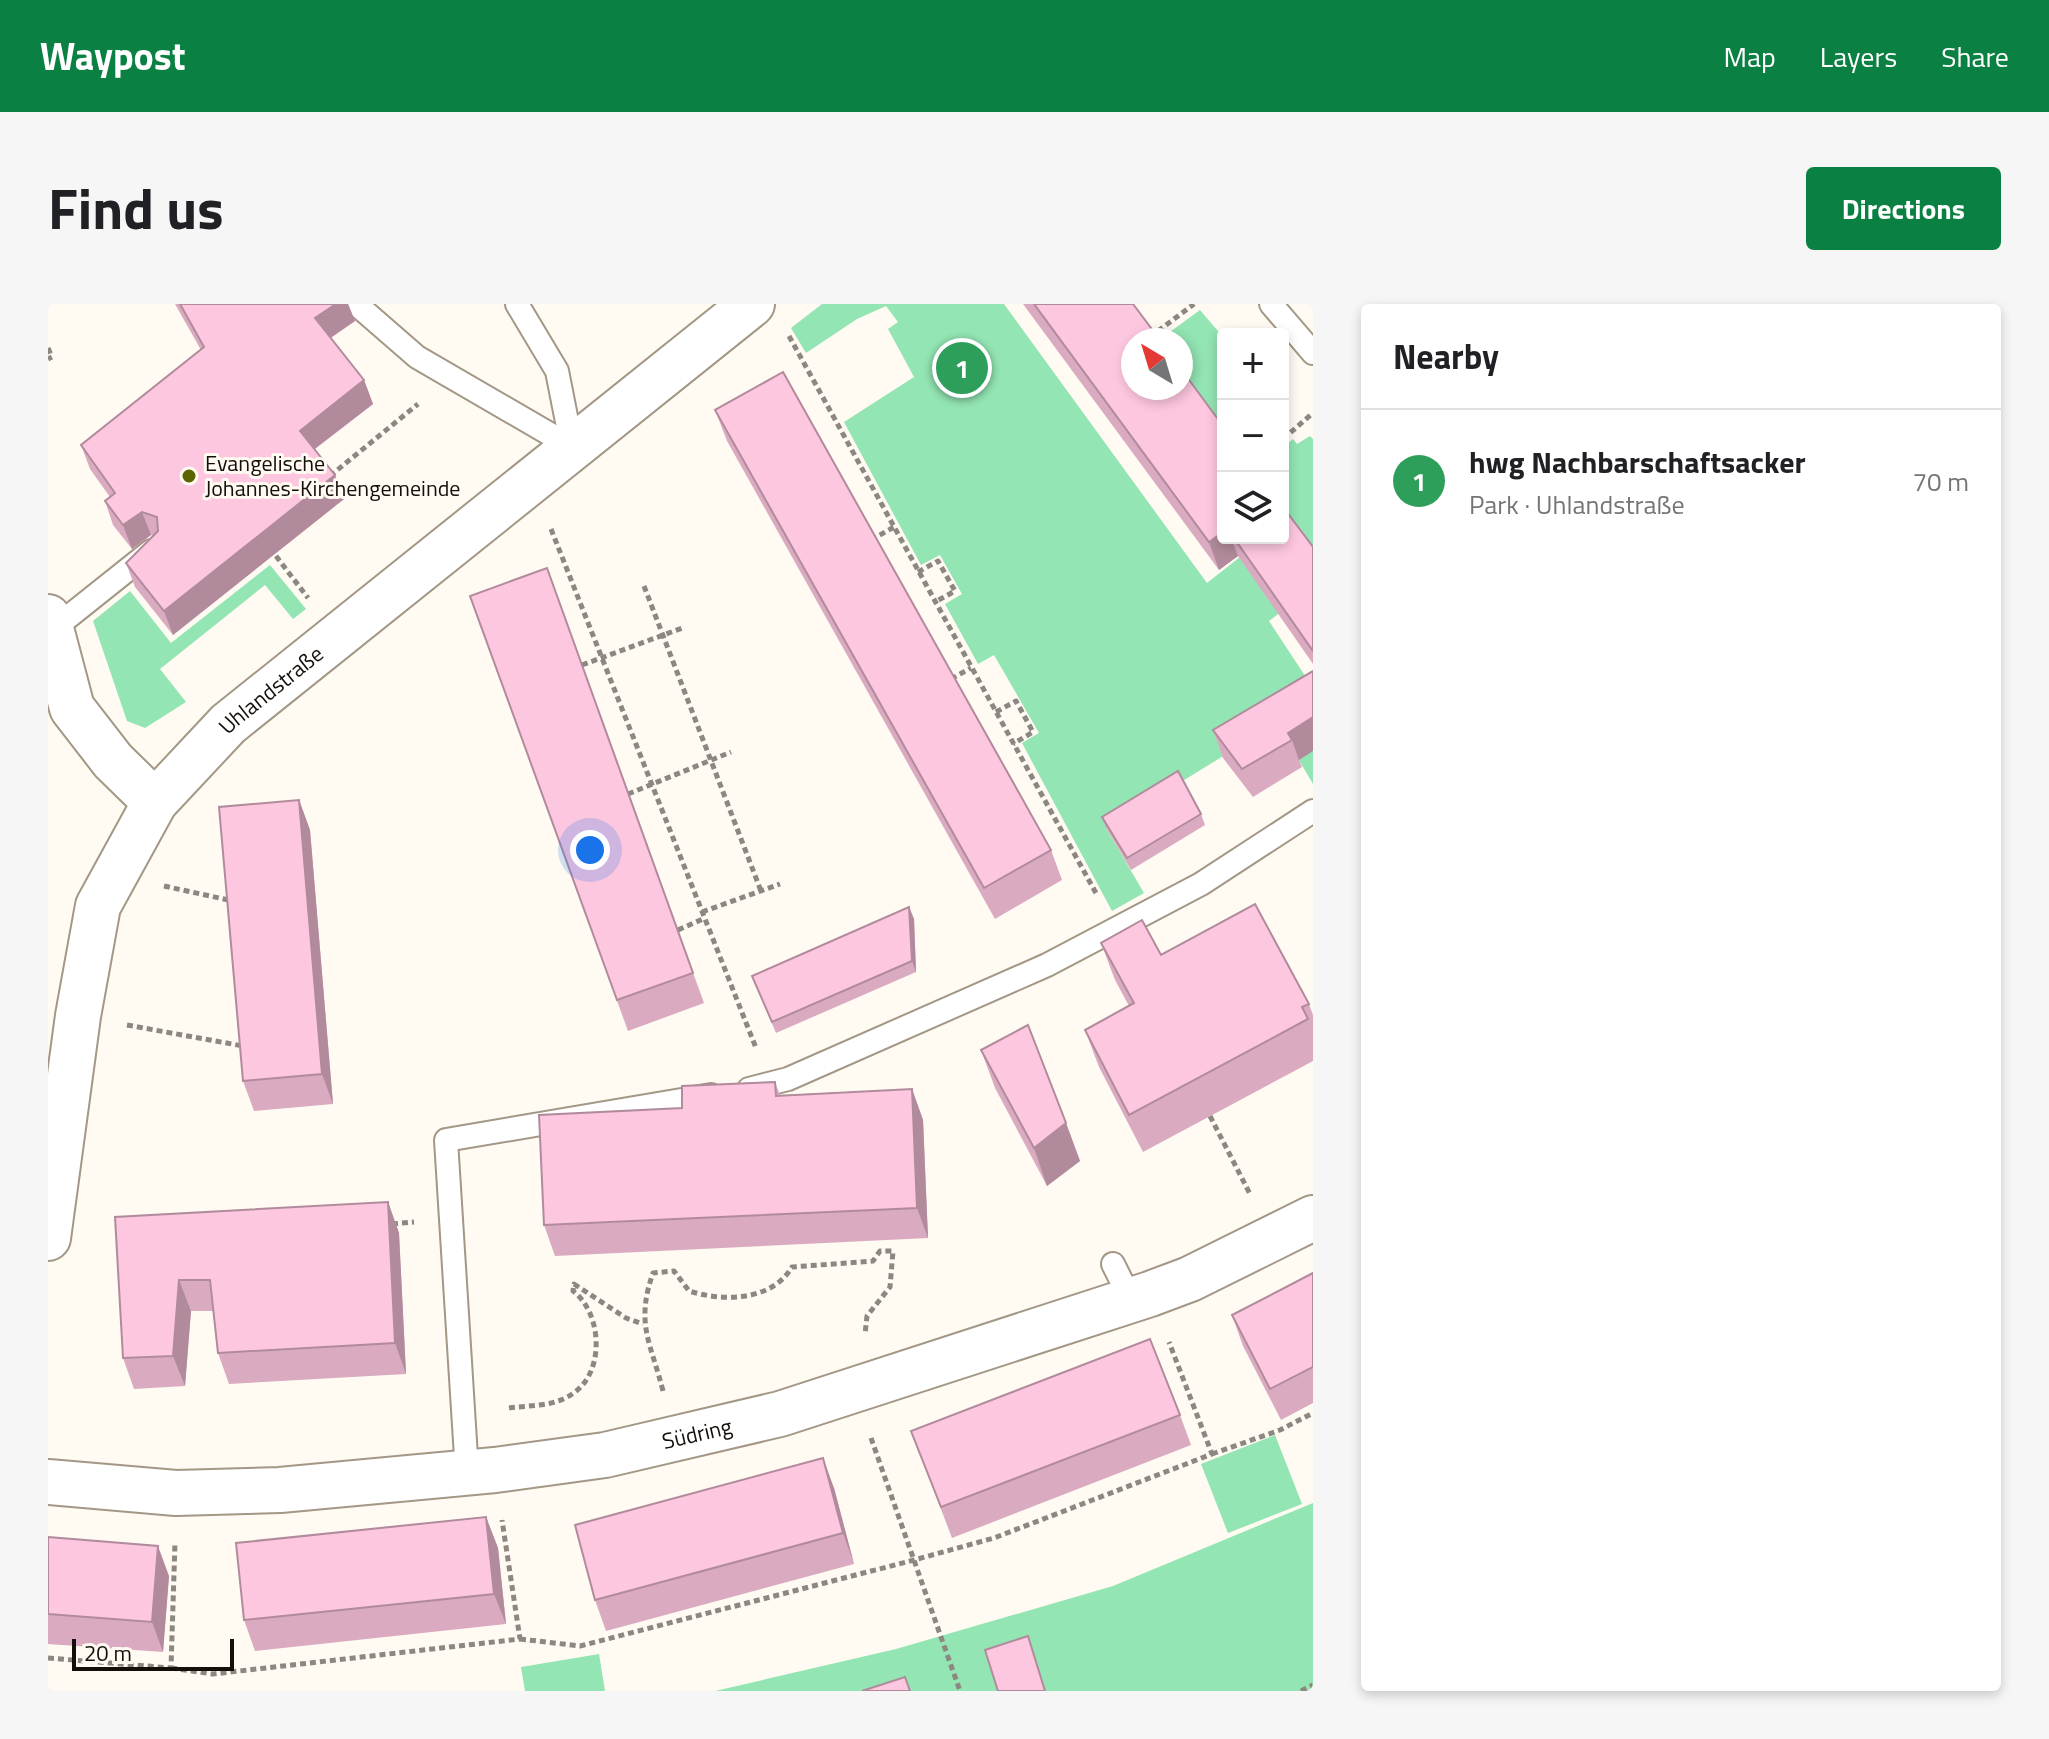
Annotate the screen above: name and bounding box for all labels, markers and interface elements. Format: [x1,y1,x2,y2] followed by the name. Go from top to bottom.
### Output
[40,27,186,85] text: Waypost
[1723,35,1776,78] text: Map
[1820,35,1897,78] text: Layers
[1941,35,2009,78] text: Share
[48,166,224,251] text: Find us
[1806,167,2001,250] button: Directions
[1121,328,1193,400] north arrow
[1217,328,1289,544] map controls
[1217,328,1289,400] button: +
[1393,330,1499,382] text: Nearby
[936,338,988,398] pin: 1
[1217,400,1289,472] button: −
[1469,439,1806,485] text: hwg Nachbarschaftsacker
[205,446,460,505] place label: Evangelische Johannes-Kirchengemeinde
[1412,462,1426,501] text: 1
[1912,462,1969,501] text: 70 m
[180,467,198,485] marker: Evangelische Johannes-Kirchengemeinde
[1217,472,1289,544] button: layers
[1469,485,1685,524] text: Park · Uhlandstraße
[210,637,331,742] street label: Uhlandstraße
[570,830,610,870] your location
[659,1409,735,1458] street label: Südring
[72,1635,234,1671] scale bar
[84,1636,132,1670] text: 20 m

